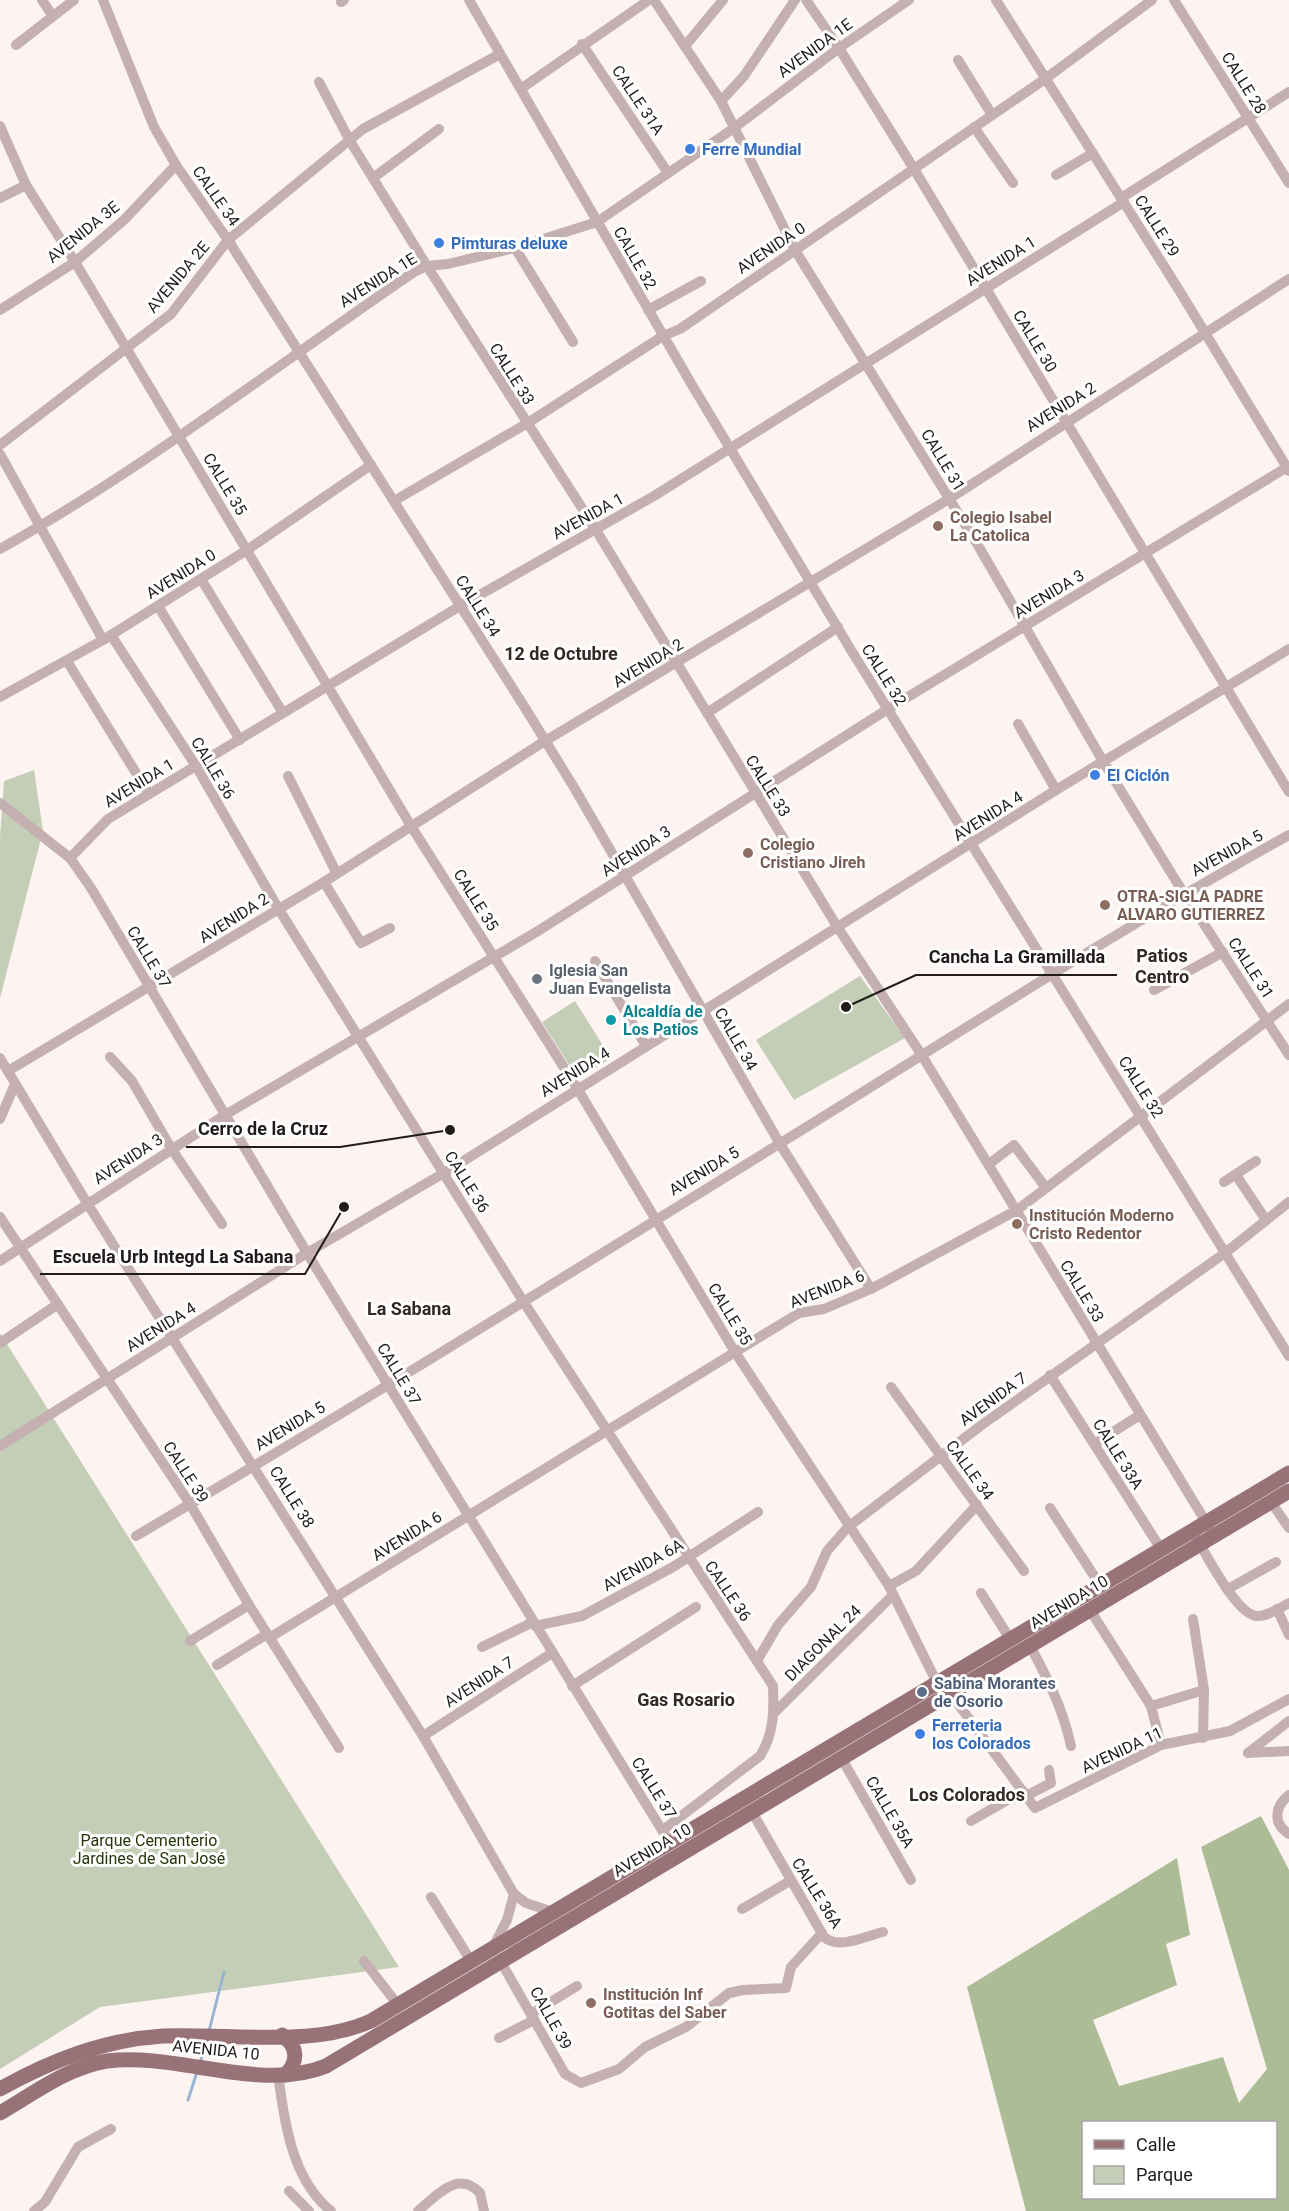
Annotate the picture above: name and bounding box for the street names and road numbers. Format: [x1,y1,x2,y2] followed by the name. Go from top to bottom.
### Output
[774,15,856,81] street label: AVENIDA 1E
[1218,49,1270,117] street label: CALLE 28
[608,62,668,139] street label: CALLE 31A
[188,162,244,230] street label: CALLE 34
[1131,192,1183,260] street label: CALLE 29
[43,197,123,267] street label: AVENIDA 3E
[733,218,809,278] street label: AVENIDA 0
[609,223,661,293] street label: CALLE 32
[963,232,1039,290] street label: AVENIDA 1
[143,237,213,317] street label: AVENIDA 2E
[336,249,420,311] street label: AVENIDA 1E
[1009,306,1061,376] street label: CALLE 30
[486,340,538,408] street label: CALLE 33
[1023,378,1099,436] street label: AVENIDA 2
[917,425,969,495] street label: CALLE 31
[199,449,251,519] street label: CALLE 35
[549,489,627,543] street label: AVENIDA 1
[143,545,219,603] street label: AVENIDA 0
[1010,566,1088,622] street label: AVENIDA 3
[452,572,504,640] street label: CALLE 34
[609,635,687,691] street label: AVENIDA 2
[858,641,910,709] street label: CALLE 32
[187,733,239,803] street label: CALLE 36
[742,752,794,820] street label: CALLE 33
[100,755,178,811] street label: AVENIDA 1
[950,787,1026,845] street label: AVENIDA 4
[598,822,674,880] street label: AVENIDA 3
[1188,826,1266,880] street label: AVENIDA 5
[450,866,502,934] street label: CALLE 35
[196,889,272,947] street label: AVENIDA 2
[123,922,175,992] street label: CALLE 37
[1224,934,1278,1002] street label: CALLE 31
[710,1004,762,1074] street label: CALLE 34
[537,1043,613,1101] street label: AVENIDA 4
[1115,1053,1167,1121] street label: CALLE 32
[90,1130,166,1188] street label: AVENIDA 3
[665,1143,743,1199] street label: AVENIDA 5
[441,1148,493,1216] street label: CALLE 36
[1056,1256,1108,1326] street label: CALLE 33
[787,1266,867,1312] street label: AVENIDA 6
[704,1279,756,1349] street label: CALLE 35
[123,1298,199,1356] street label: AVENIDA 4
[373,1339,425,1409] street label: CALLE 37
[956,1368,1030,1430] street label: AVENIDA 7
[251,1398,329,1454] street label: AVENIDA 5
[1089,1415,1147,1493] street label: CALLE 33A
[942,1436,998,1504] street label: CALLE 34
[159,1438,213,1506] street label: CALLE 39
[266,1463,318,1531] street label: CALLE 38
[369,1507,445,1565] street label: AVENIDA 6
[599,1535,687,1595] street label: AVENIDA 6A
[701,1557,755,1625] street label: CALLE 36
[1027,1571,1111,1633] street label: AVENIDA 10
[781,1601,865,1685] street label: DIAGONAL 24
[441,1653,517,1711] street label: AVENIDA 7
[1078,1723,1166,1777] street label: AVENIDA 11
[628,1754,680,1822] street label: CALLE 37
[862,1773,918,1852] street label: CALLE 35A
[610,1819,694,1881] street label: AVENIDA 10
[788,1854,846,1932] street label: CALLE 36A
[526,1983,576,2053] street label: CALLE 39
[171,2036,261,2064] street label: AVENIDA 10

